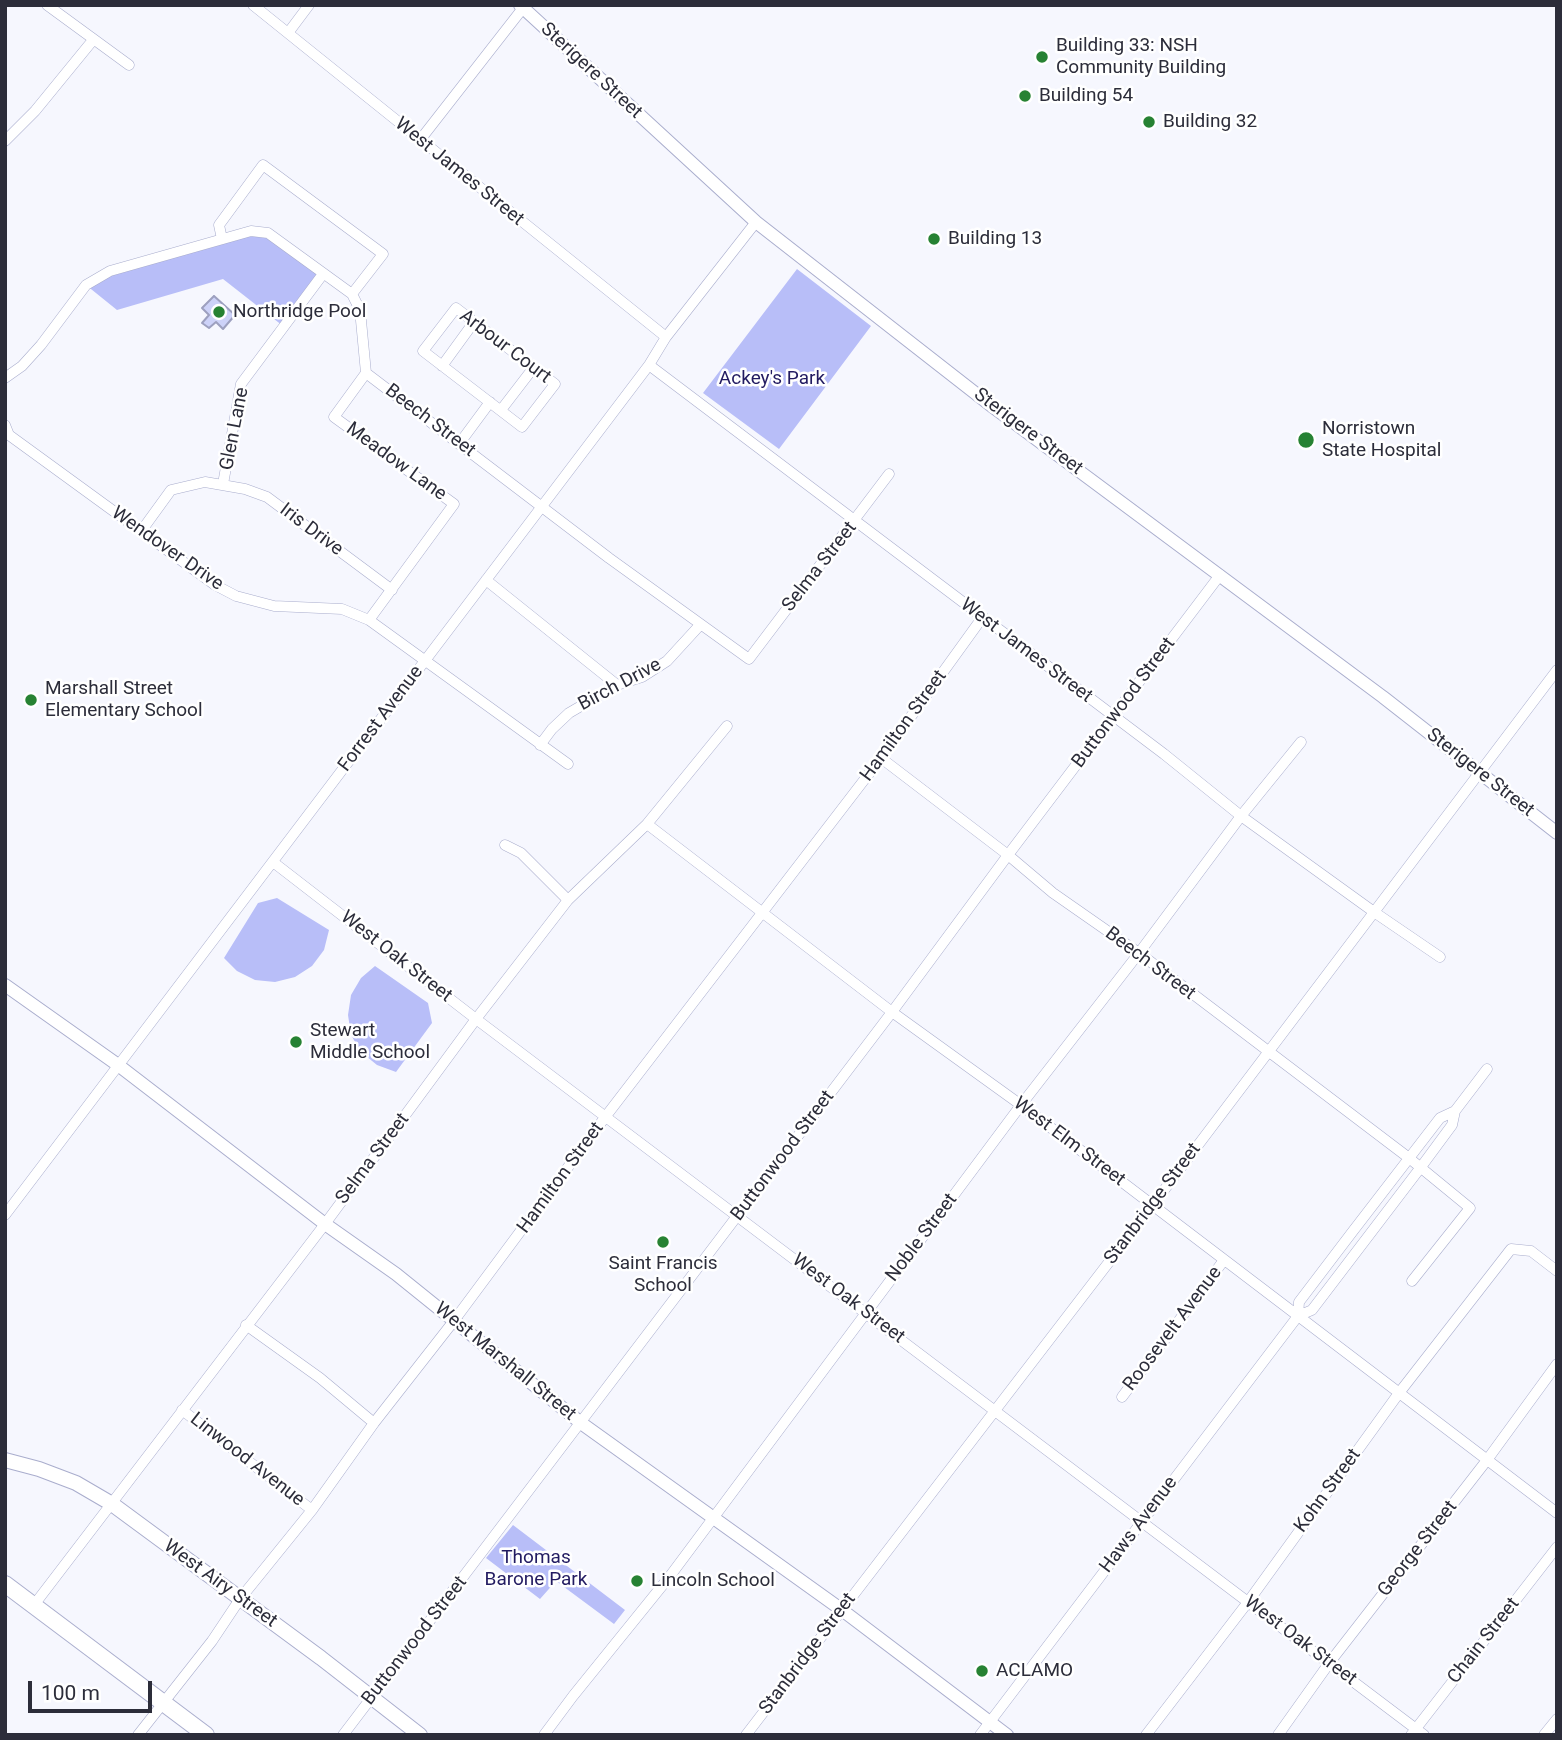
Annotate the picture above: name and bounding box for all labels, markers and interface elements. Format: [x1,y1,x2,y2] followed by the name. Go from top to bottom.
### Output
[535,18,647,124] street label: Sterigere Street
[1056,35,1226,79] place label: Building 33: NSH Community Building
[1034,49,1050,65] marker: Building 33: NSH Community Building
[1039,85,1133,107] place label: Building 54
[1017,88,1033,104] marker: Building 54
[1163,111,1257,133] place label: Building 32
[390,113,528,231] street label: West James Street
[1141,114,1157,130] marker: Building 32
[948,228,1042,250] place label: Building 13
[926,231,942,247] marker: Building 13
[233,301,366,323] place label: Northridge Pool
[211,304,227,320] marker: Northridge Pool
[455,305,555,389] street label: Arbour Court
[719,368,825,390] park label: Ackey's Park
[380,380,480,462] street label: Beech Street
[969,384,1087,480] street label: Sterigere Street
[216,386,254,472] street label: Glen Lane
[341,418,451,506] street label: Meadow Lane
[1322,418,1441,462] place label: Norristown State Hospital
[1296,430,1316,450] marker: Norristown State Hospital
[275,499,347,561] street label: Iris Drive
[107,502,227,596] street label: Wendover Drive
[778,518,862,616] street label: Selma Street
[955,594,1097,708] street label: West James Street
[1068,633,1180,773] street label: Buttonwood Street
[575,654,665,716] street label: Birch Drive
[334,662,428,776] street label: Forrest Avenue
[856,666,952,786] street label: Hamilton Street
[45,678,203,722] place label: Marshall Street Elementary School
[23,692,39,708] marker: Marshall Street Elementary School
[1422,724,1538,822] street label: Sterigere Street
[336,906,456,1008] street label: West Oak Street
[1100,923,1200,1005] street label: Beech Street
[310,1020,430,1064] place label: Stewart Middle School
[288,1034,304,1050] marker: Stewart Middle School
[727,1086,839,1226] street label: Buttonwood Street
[1009,1092,1129,1192] street label: West Elm Street
[331,1109,415,1209] street label: Selma Street
[513,1118,609,1238] street label: Hamilton Street
[1100,1139,1206,1269] street label: Stanbridge Street
[881,1189,963,1287] street label: Noble Street
[655,1234,671,1250] marker: Saint Francis School
[787,1249,909,1349] street label: West Oak Street
[608,1253,718,1297] place label: Saint Francis School
[1119,1262,1227,1396] street label: Roosevelt Avenue
[430,1298,580,1426] street label: West Marshall Street
[185,1408,309,1512] street label: Linwood Avenue
[1290,1445,1366,1537] street label: Kohn Street
[1095,1472,1183,1578] street label: Haws Avenue
[1373,1496,1463,1602] street label: George Street
[159,1535,281,1633] street label: West Airy Street
[485,1547,587,1591] park label: Thomas Barone Park
[651,1570,775,1592] place label: Lincoln School
[358,1572,472,1710] street label: Buttonwood Street
[629,1573,645,1589] marker: Lincoln School
[755,1589,861,1719] street label: Stanbridge Street
[1239,1591,1361,1691] street label: West Oak Street
[1443,1593,1525,1689] street label: Chain Street
[996,1660,1073,1682] place label: ACLAMO
[974,1663,990,1679] marker: ACLAMO
[32,1666,156,1710] scale bar
[41,1681,100,1705] text: 100 m

